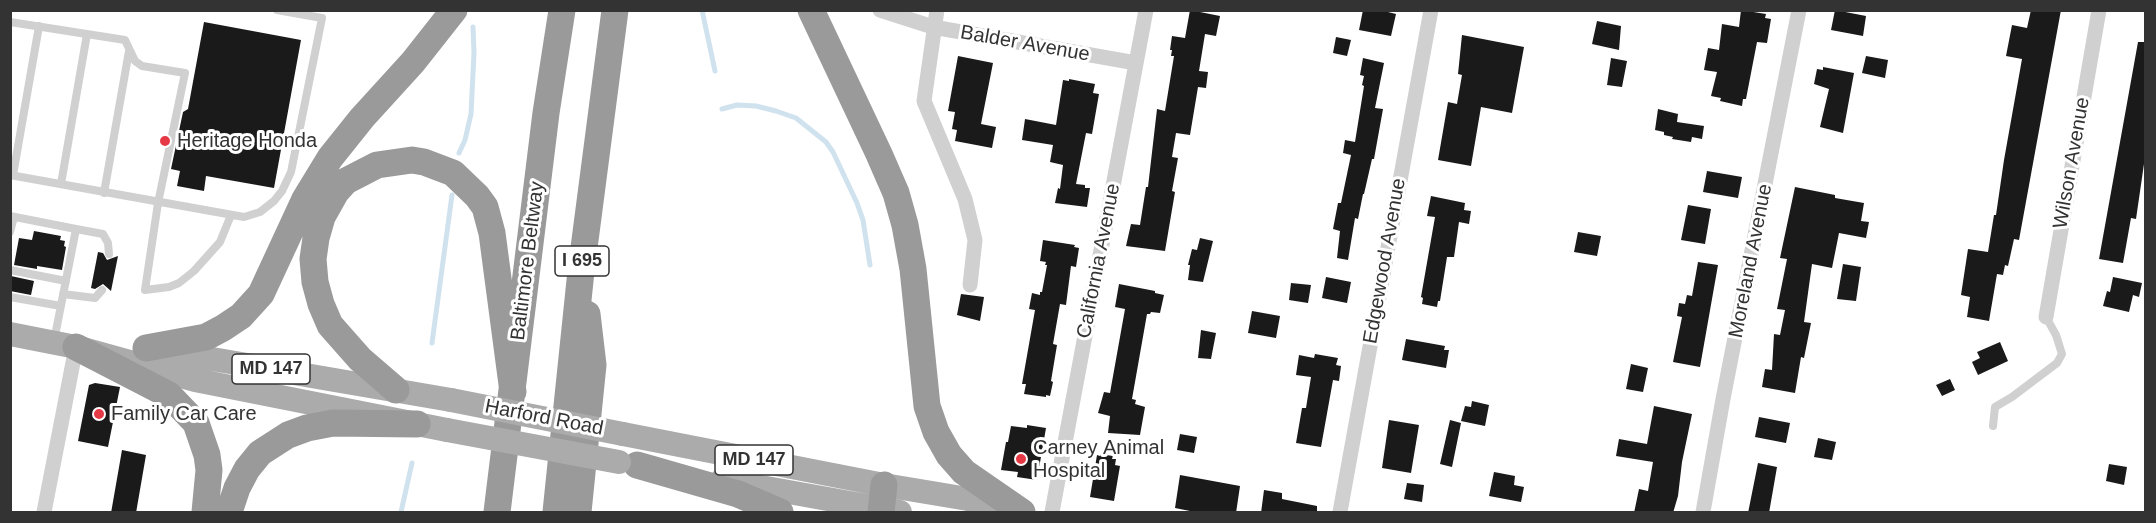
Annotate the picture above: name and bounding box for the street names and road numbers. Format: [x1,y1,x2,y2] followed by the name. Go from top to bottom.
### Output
[958,21,1092,67] street label: Balder Avenue
[2049,95,2095,231] street label: Wilson Avenue
[1359,176,1411,346] street label: Edgewood Avenue
[506,180,550,342] street label: Baltimore Beltway
[1072,181,1126,341] street label: California Avenue
[1724,182,1778,340] street label: Moreland Avenue
[555,246,609,276] road number: I 695
[232,354,310,384] road number: MD 147
[483,395,605,441] street label: Harford Road
[715,445,793,475] road number: MD 147

